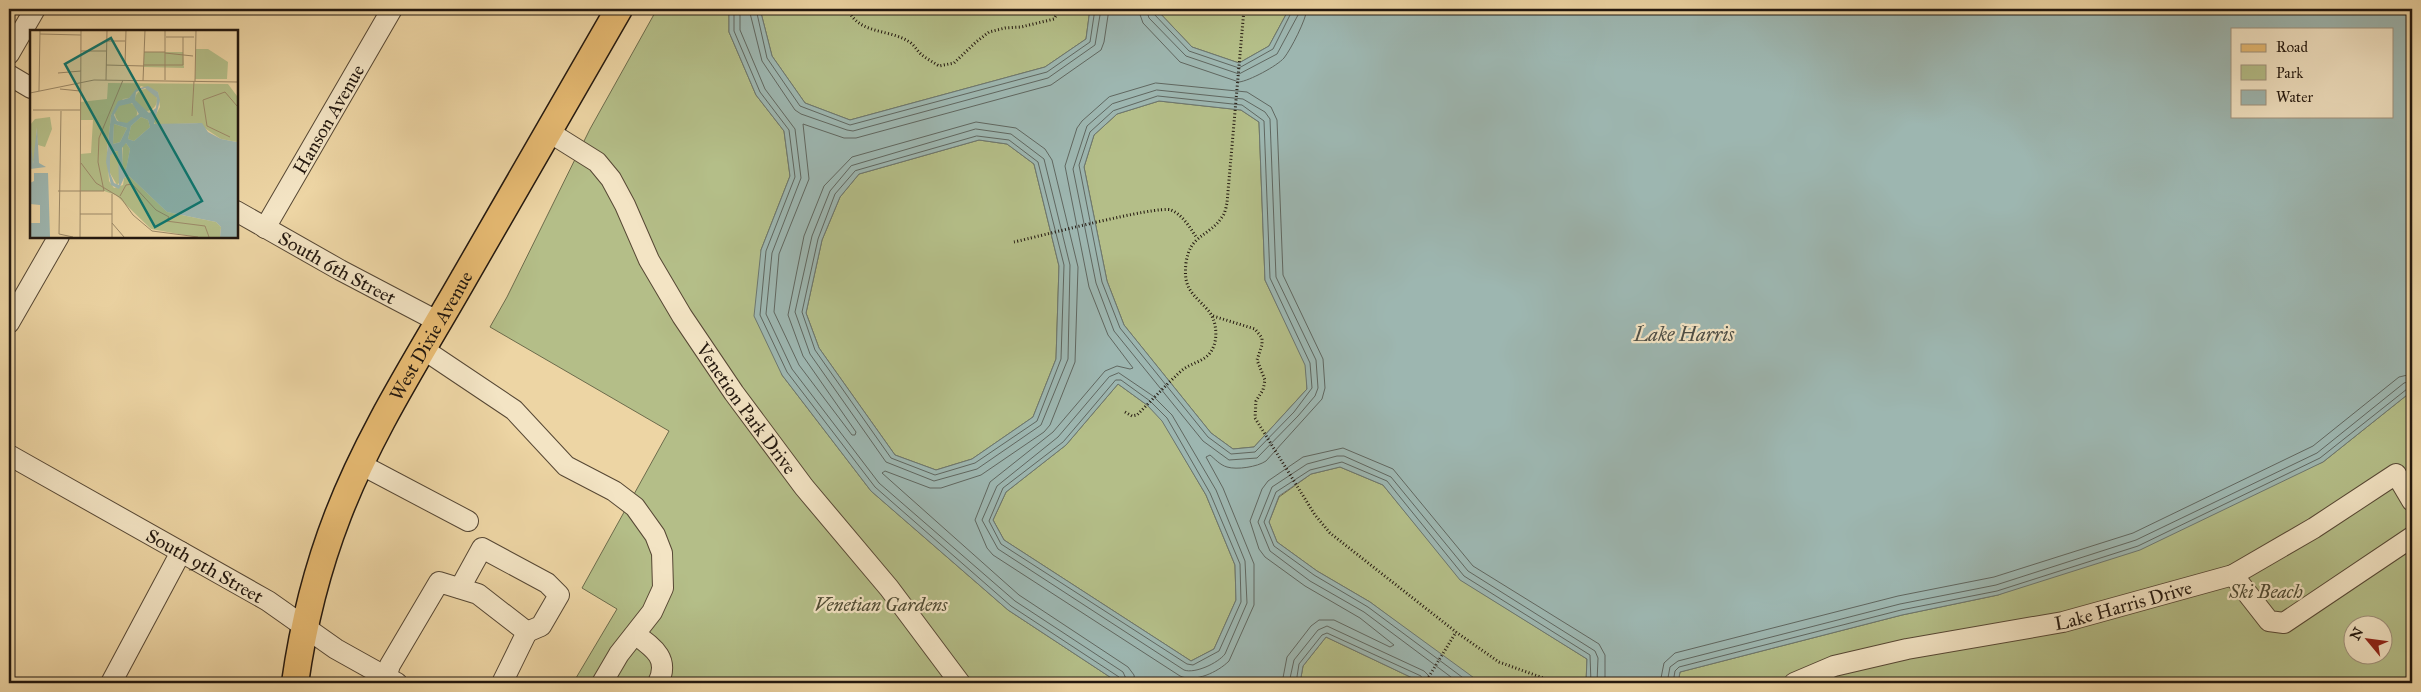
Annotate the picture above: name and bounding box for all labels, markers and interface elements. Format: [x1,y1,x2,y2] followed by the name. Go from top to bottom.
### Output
[2231,28,2394,118] legend
[30,30,238,238] inset map
[2276,38,2308,56] text: Road
[287,60,369,178] street label: Hanson Avenue
[2276,64,2303,82] text: Park
[2276,88,2313,106] text: Water
[274,226,400,309] street label: South 6th Street
[384,267,477,404] street label: West Dixie Avenue
[1633,322,1735,346] water label: Lake Harris
[691,337,802,479] street label: Venetion Park Drive
[142,523,268,608] street label: South 9th Street
[2053,575,2194,635] street label: Lake Harris Drive
[2228,580,2303,603] park label: Ski Beach
[815,593,948,616] park label: Venetian Gardens
[2344,614,2394,664] north arrow
[2347,625,2367,643] text: N

